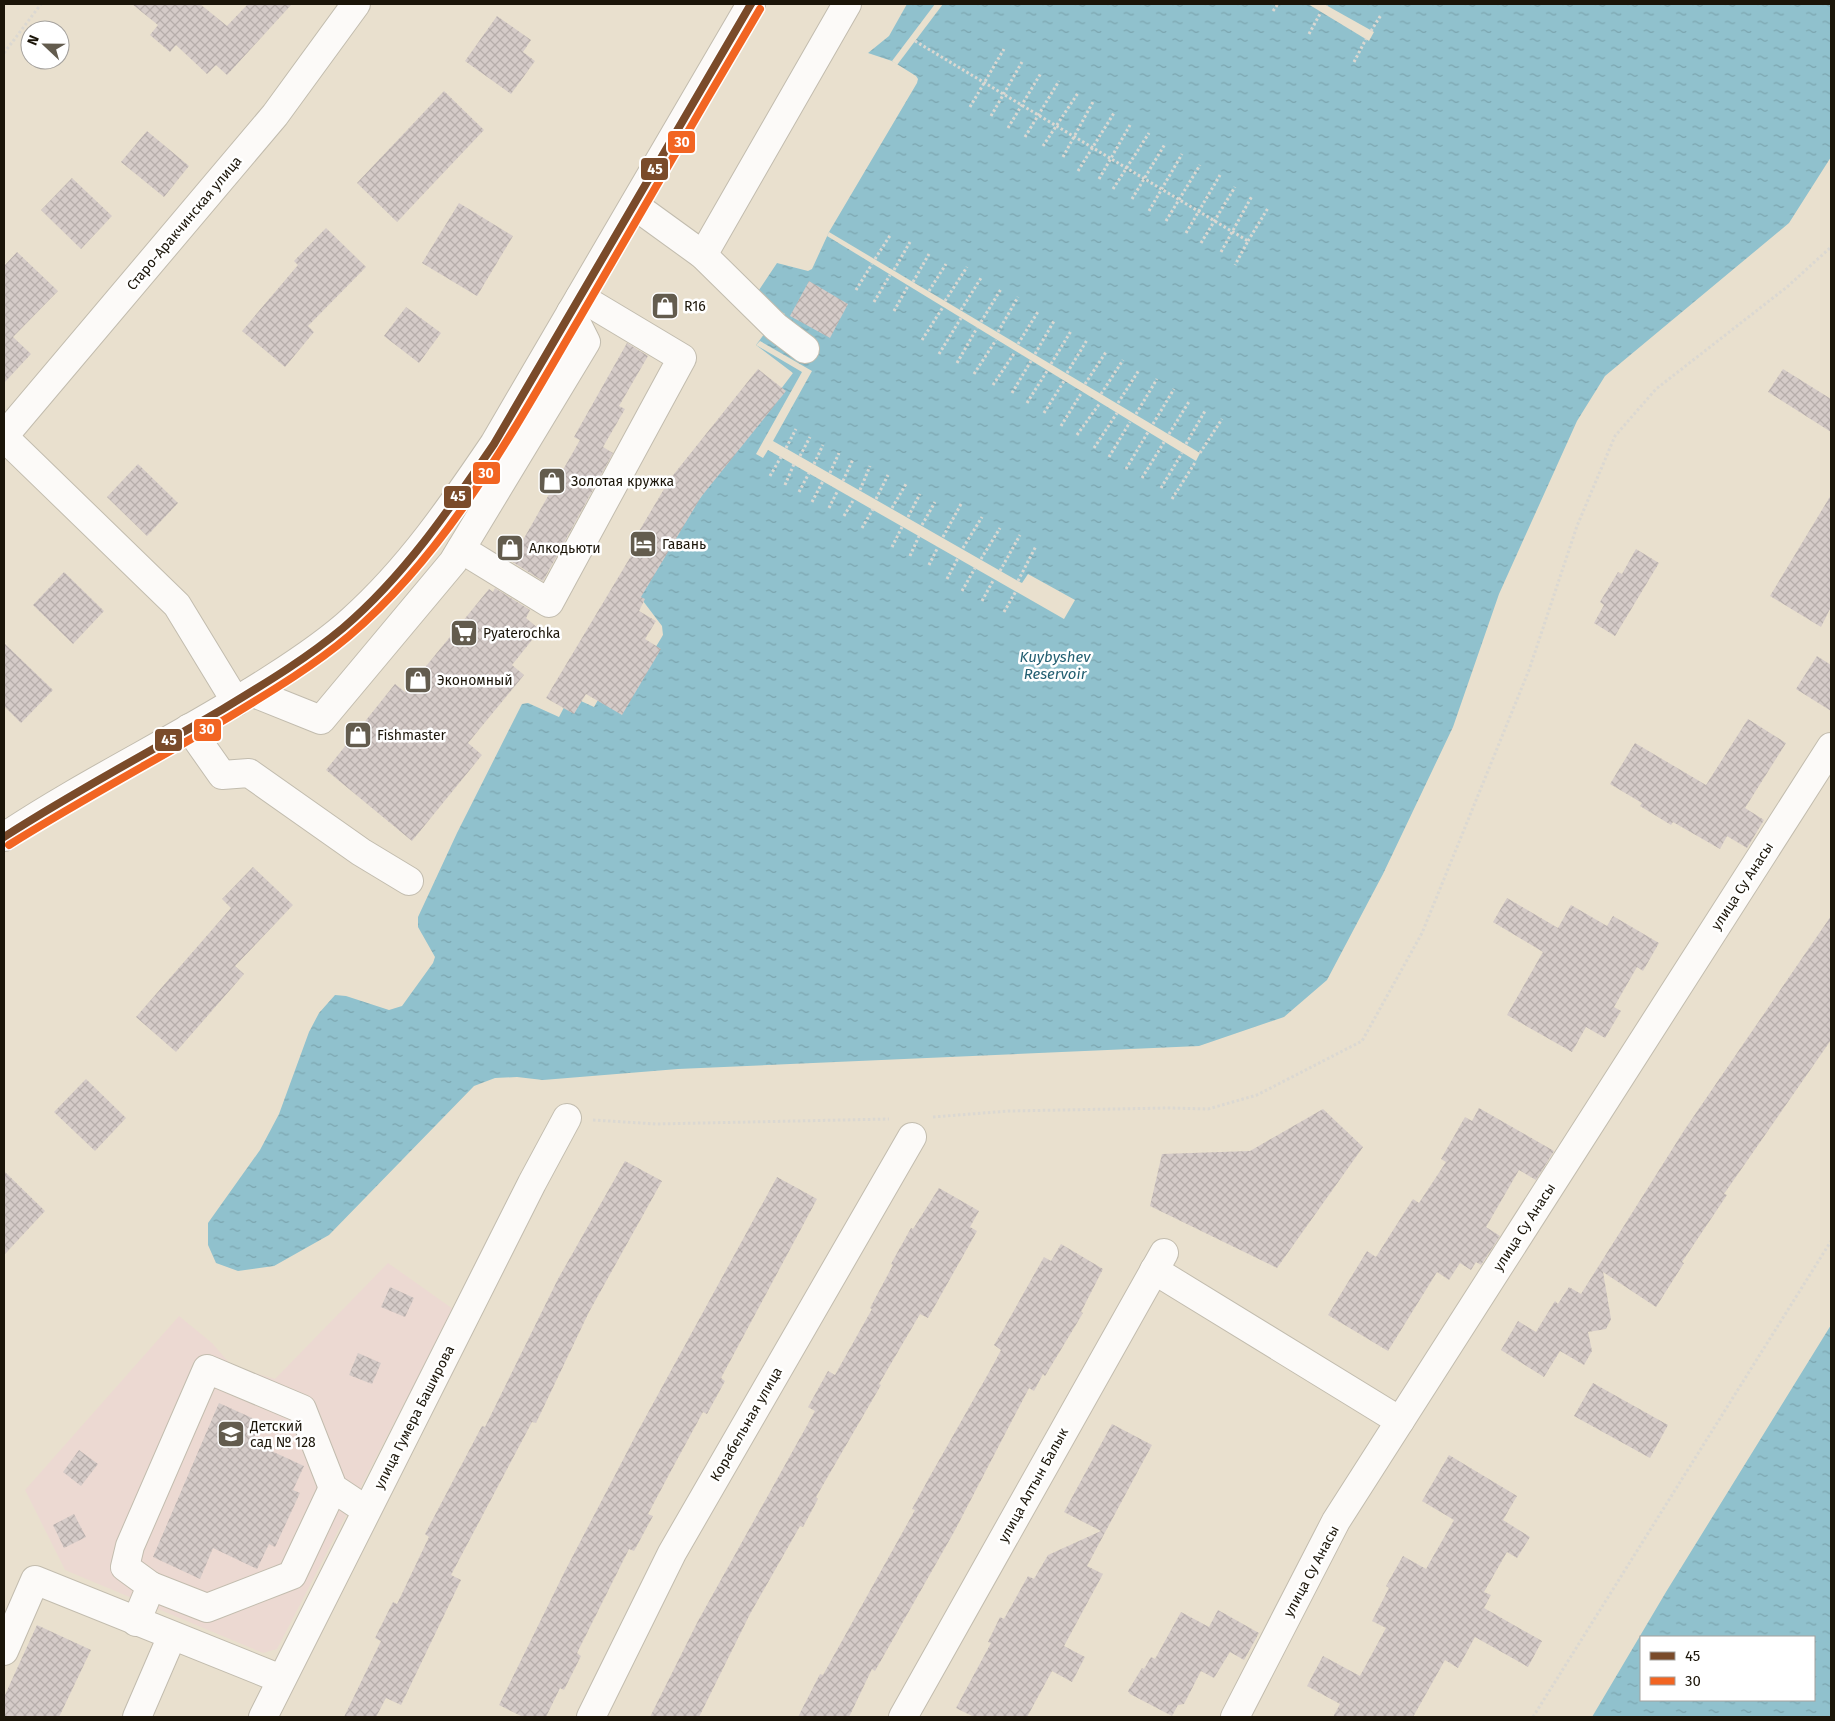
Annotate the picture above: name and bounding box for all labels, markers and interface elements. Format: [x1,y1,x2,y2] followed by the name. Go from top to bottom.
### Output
[20,20,70,70] north arrow
[24,33,43,48] text: N
[667,130,696,154] line badge: 30
[673,134,690,151] text: 30
[123,153,245,294] street label: Старо-Аракчинская улица
[640,157,669,181] line badge: 45
[647,161,663,178] text: 45
[650,291,680,321] shop icon: R16
[684,298,706,315] place label: R16
[472,461,501,485] line badge: 30
[477,465,494,482] text: 30
[537,466,567,496] shop icon: Золотая кружка
[571,473,674,490] place label: Золотая кружка
[443,485,472,509] line badge: 45
[450,488,466,505] text: 45
[628,529,658,559] hotel icon: Гавань
[495,533,525,563] shop icon: Алкодьюти
[662,536,706,553] place label: Гавань
[529,540,601,557] place label: Алкодьюти
[449,618,479,648] supermarket icon: Pyaterochka
[483,625,560,642] place label: Pyaterochka
[1020,648,1091,683] water label: Kuybyshev Reservoir
[403,665,433,695] shop icon: Экономный
[437,672,513,689] place label: Экономный
[193,718,222,742] line badge: 30
[343,720,373,750] shop icon: Fishmaster
[198,721,215,738] text: 30
[377,727,447,744] place label: Fishmaster
[154,728,183,752] line badge: 45
[161,732,177,749] text: 45
[1708,839,1777,933] street label: улица Су Анасы
[1490,1180,1559,1274] street label: улица Су Анасы
[371,1342,458,1492] street label: улица Гумера Баширова
[707,1364,786,1484] street label: Корабельная улица
[249,1418,316,1451] place label: Детский сад № 128
[216,1419,246,1449] school or university icon: Детский сад № 128
[995,1424,1072,1546] street label: улица Алтын Балык
[1280,1522,1343,1620] street label: улица Су Анасы
[1640,1636,1815,1701] legend
[1685,1647,1700,1665] text: 45
[1685,1672,1701,1690] text: 30

